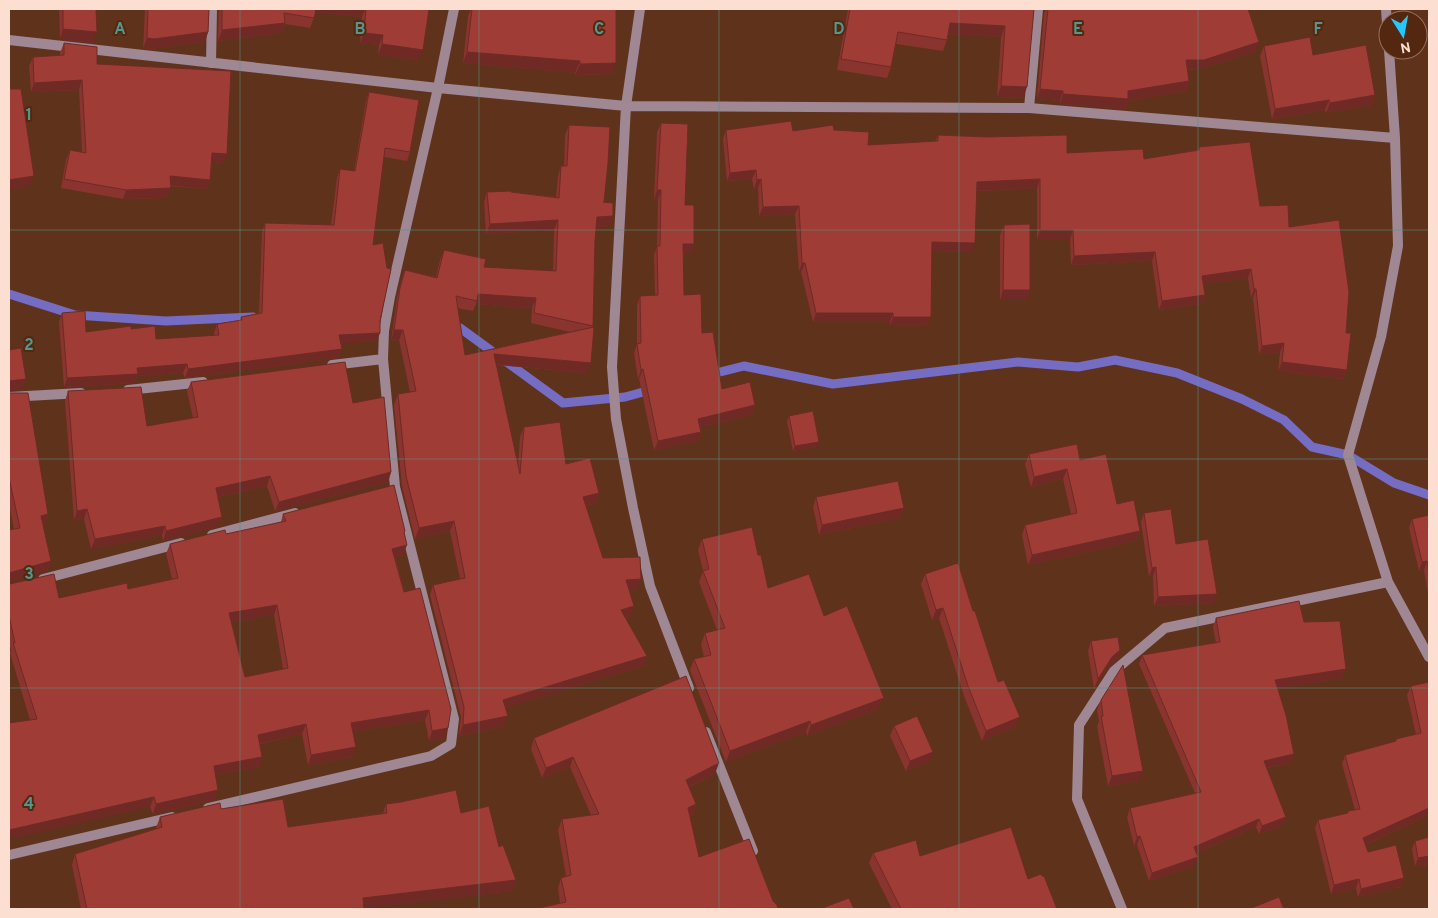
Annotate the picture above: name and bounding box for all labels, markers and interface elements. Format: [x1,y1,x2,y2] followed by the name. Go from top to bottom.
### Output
[1378,10,1428,60] north arrow
[114,20,126,40] text: A
[354,20,366,40] text: B
[594,20,604,40] text: C
[833,20,845,40] text: D
[1073,20,1083,40] text: E
[1313,20,1323,40] text: F
[1399,37,1412,56] text: N
[26,106,32,126] text: 1
[24,336,34,356] text: 2
[24,565,34,585] text: 3
[24,795,34,815] text: 4

